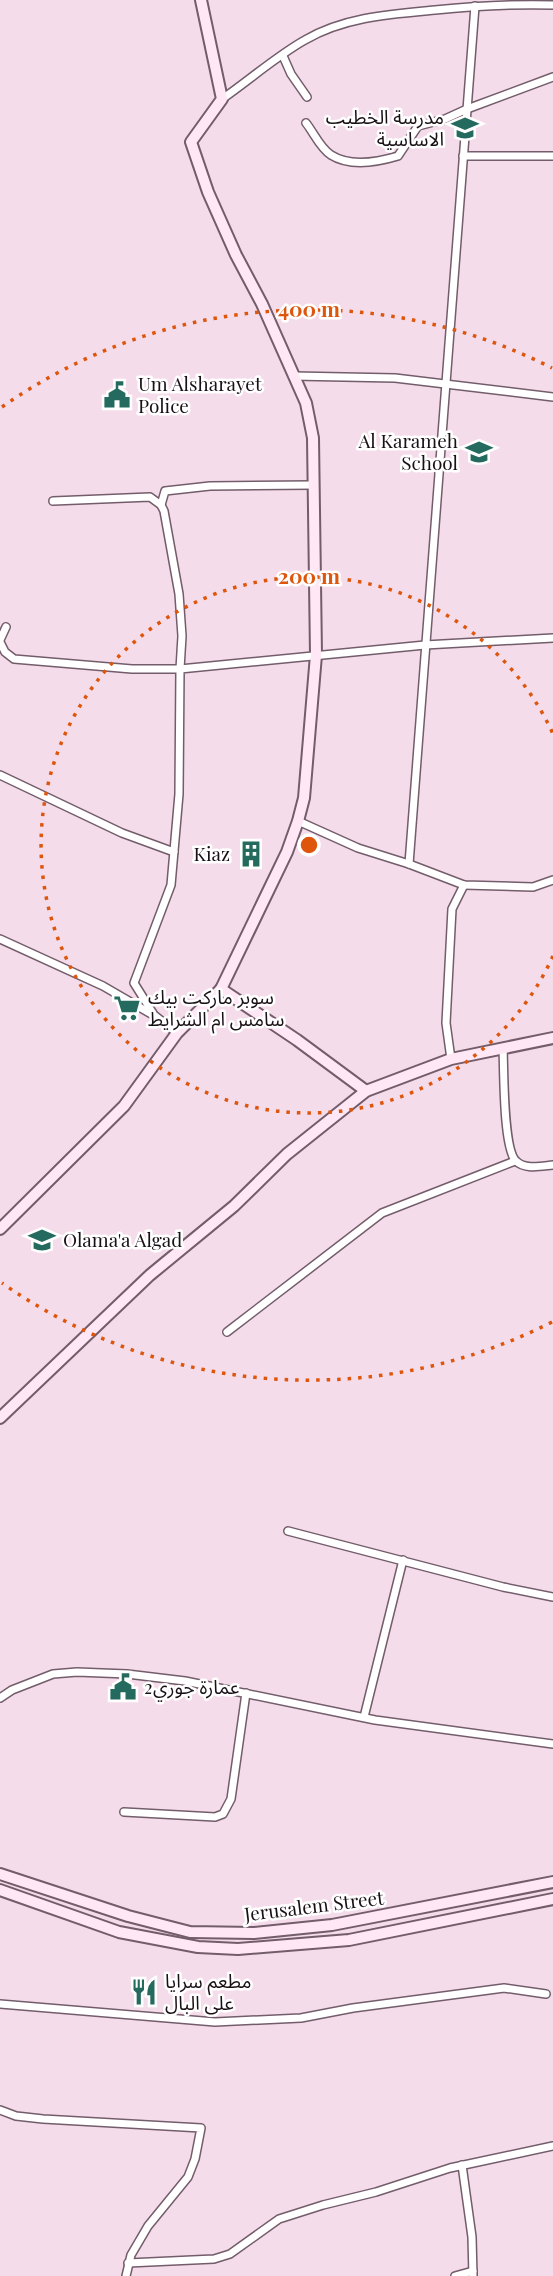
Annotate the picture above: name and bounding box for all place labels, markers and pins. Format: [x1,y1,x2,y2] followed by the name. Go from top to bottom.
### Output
[326,103,444,151] place label: مدرسة الخطيب الاساسية
[450,113,480,143] school or university icon: مدرسة الخطيب الاساسية
[138,370,262,418] place label: Um Alsharayet Police
[102,380,132,410] public building icon: Um Alsharayet Police
[357,427,459,475] place label: Al Karameh School
[464,437,494,467] school or university icon: Al Karameh School
[297,833,321,857] centre of rings
[236,839,266,869] building icon: Kiaz
[193,840,230,866] place label: Kiaz
[148,983,284,1034] place label: سوبر ماركت بيك سامس ام الشرايط
[112,993,142,1023] supermarket icon: سوبر ماركت بيك سامس ام الشرايط
[27,1225,57,1255] school or university icon: Olama'a Algad
[63,1226,182,1252] place label: Olama'a Algad
[108,1672,138,1702] public building icon: عمارة جوري2
[144,1673,239,1702] place label: عمارة جوري2
[165,1967,251,2015] place label: مطعم سرايا على البال
[129,1977,159,2007] restaurant icon: مطعم سرايا على البال

